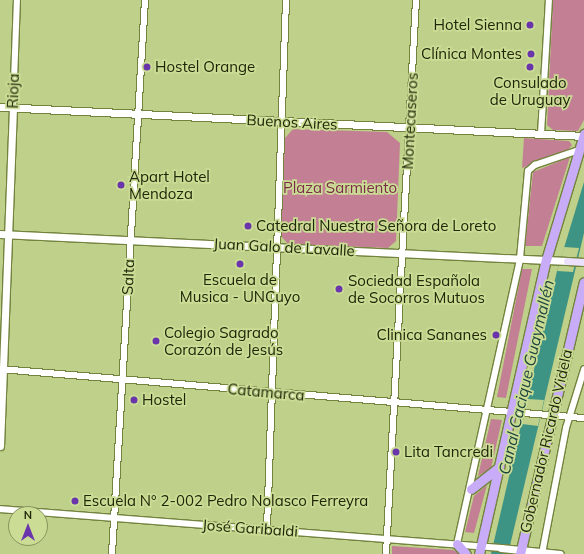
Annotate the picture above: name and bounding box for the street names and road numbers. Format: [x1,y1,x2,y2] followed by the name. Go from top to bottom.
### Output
[398,72,422,170] street label: Montecaseros
[3,73,23,109] street label: Rioja
[246,111,338,133] street label: Buenos Aires
[213,234,355,260] street label: Juan Galo de Lavalle
[118,258,138,296] street label: Salta
[516,348,576,534] street label: Gobernador Ricardo Videla
[227,380,305,404] street label: Catamarca
[201,516,299,540] street label: José Garibaldi

